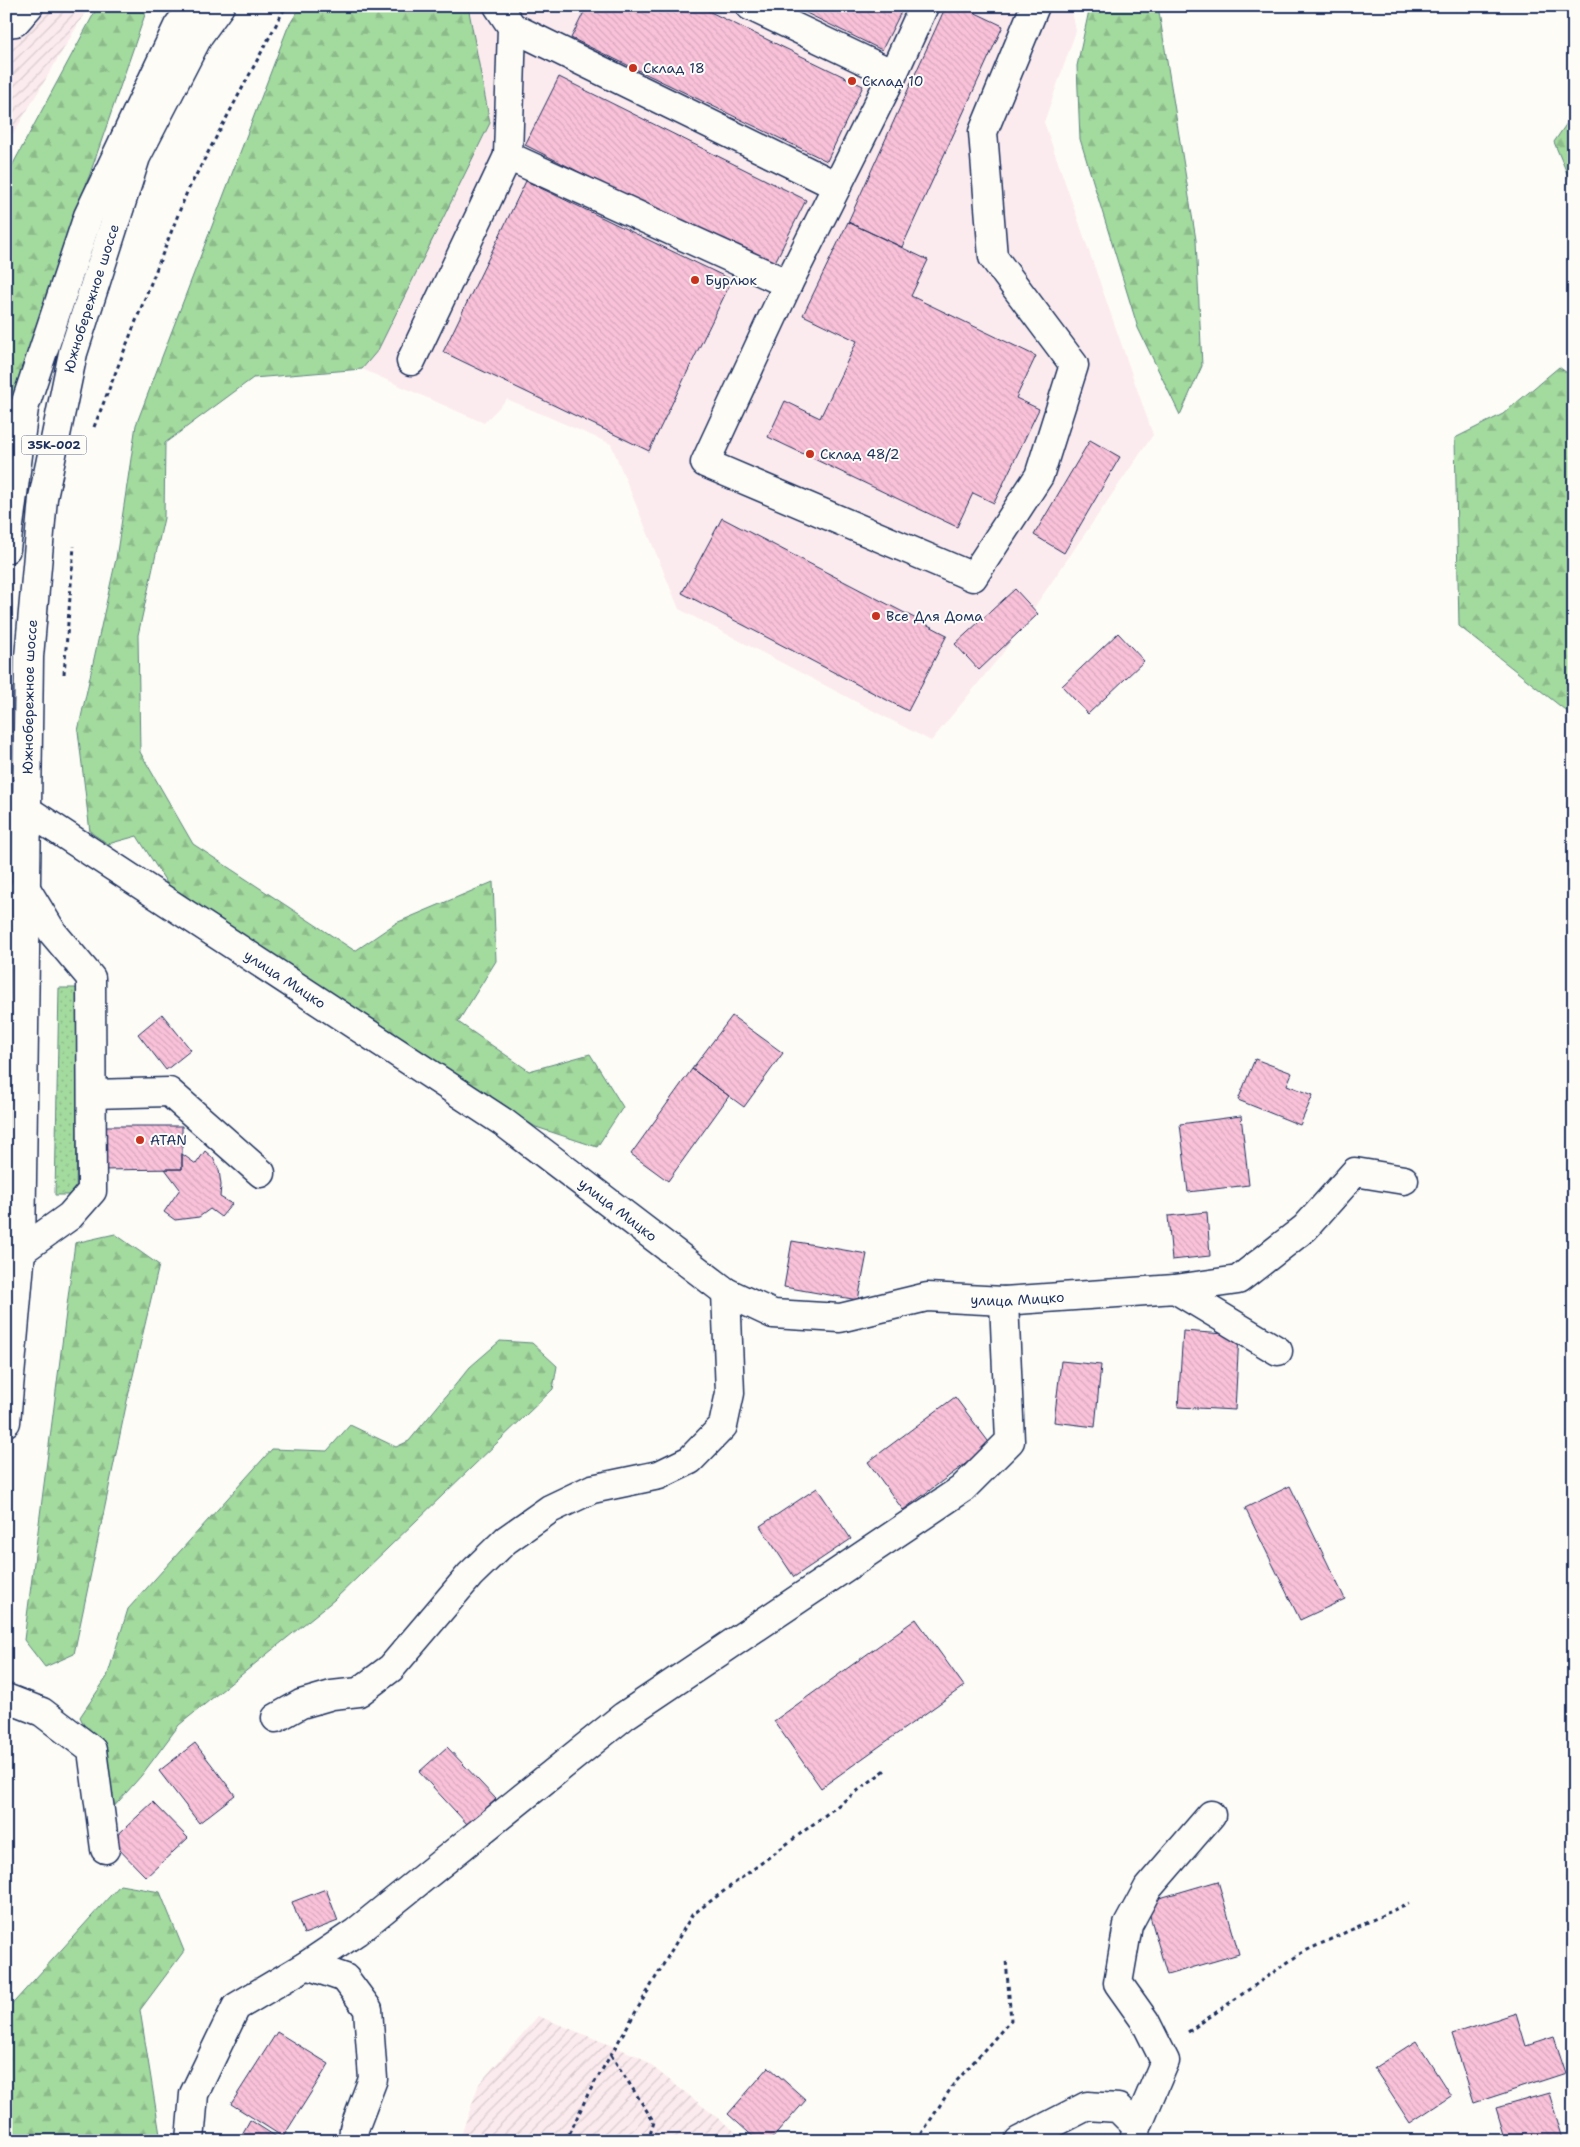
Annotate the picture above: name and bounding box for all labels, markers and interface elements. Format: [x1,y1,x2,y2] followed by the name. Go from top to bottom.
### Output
[643,59,705,77] place label: Склад 18
[627,62,639,74] marker: Склад 18
[862,72,924,90] place label: Склад 10
[846,75,858,87] marker: Склад 10
[60,222,123,374] street label: Южнобережное шоссе
[705,271,758,289] place label: Бурлюк
[689,274,701,286] marker: Бурлюк
[22,436,86,454] road number: 35К-002
[820,445,900,463] place label: Склад 48/2
[804,448,816,460] marker: Склад 48/2
[886,607,983,625] place label: Все Для Дома
[870,610,882,622] marker: Все Для Дома
[18,619,41,774] street label: Южнобережное шоссе
[241,946,329,1012] street label: улица Мицко
[150,1131,187,1149] place label: ATAN
[134,1134,146,1146] marker: ATAN
[575,1174,661,1245] street label: улица Мицко
[970,1288,1065,1310] street label: улица Мицко

